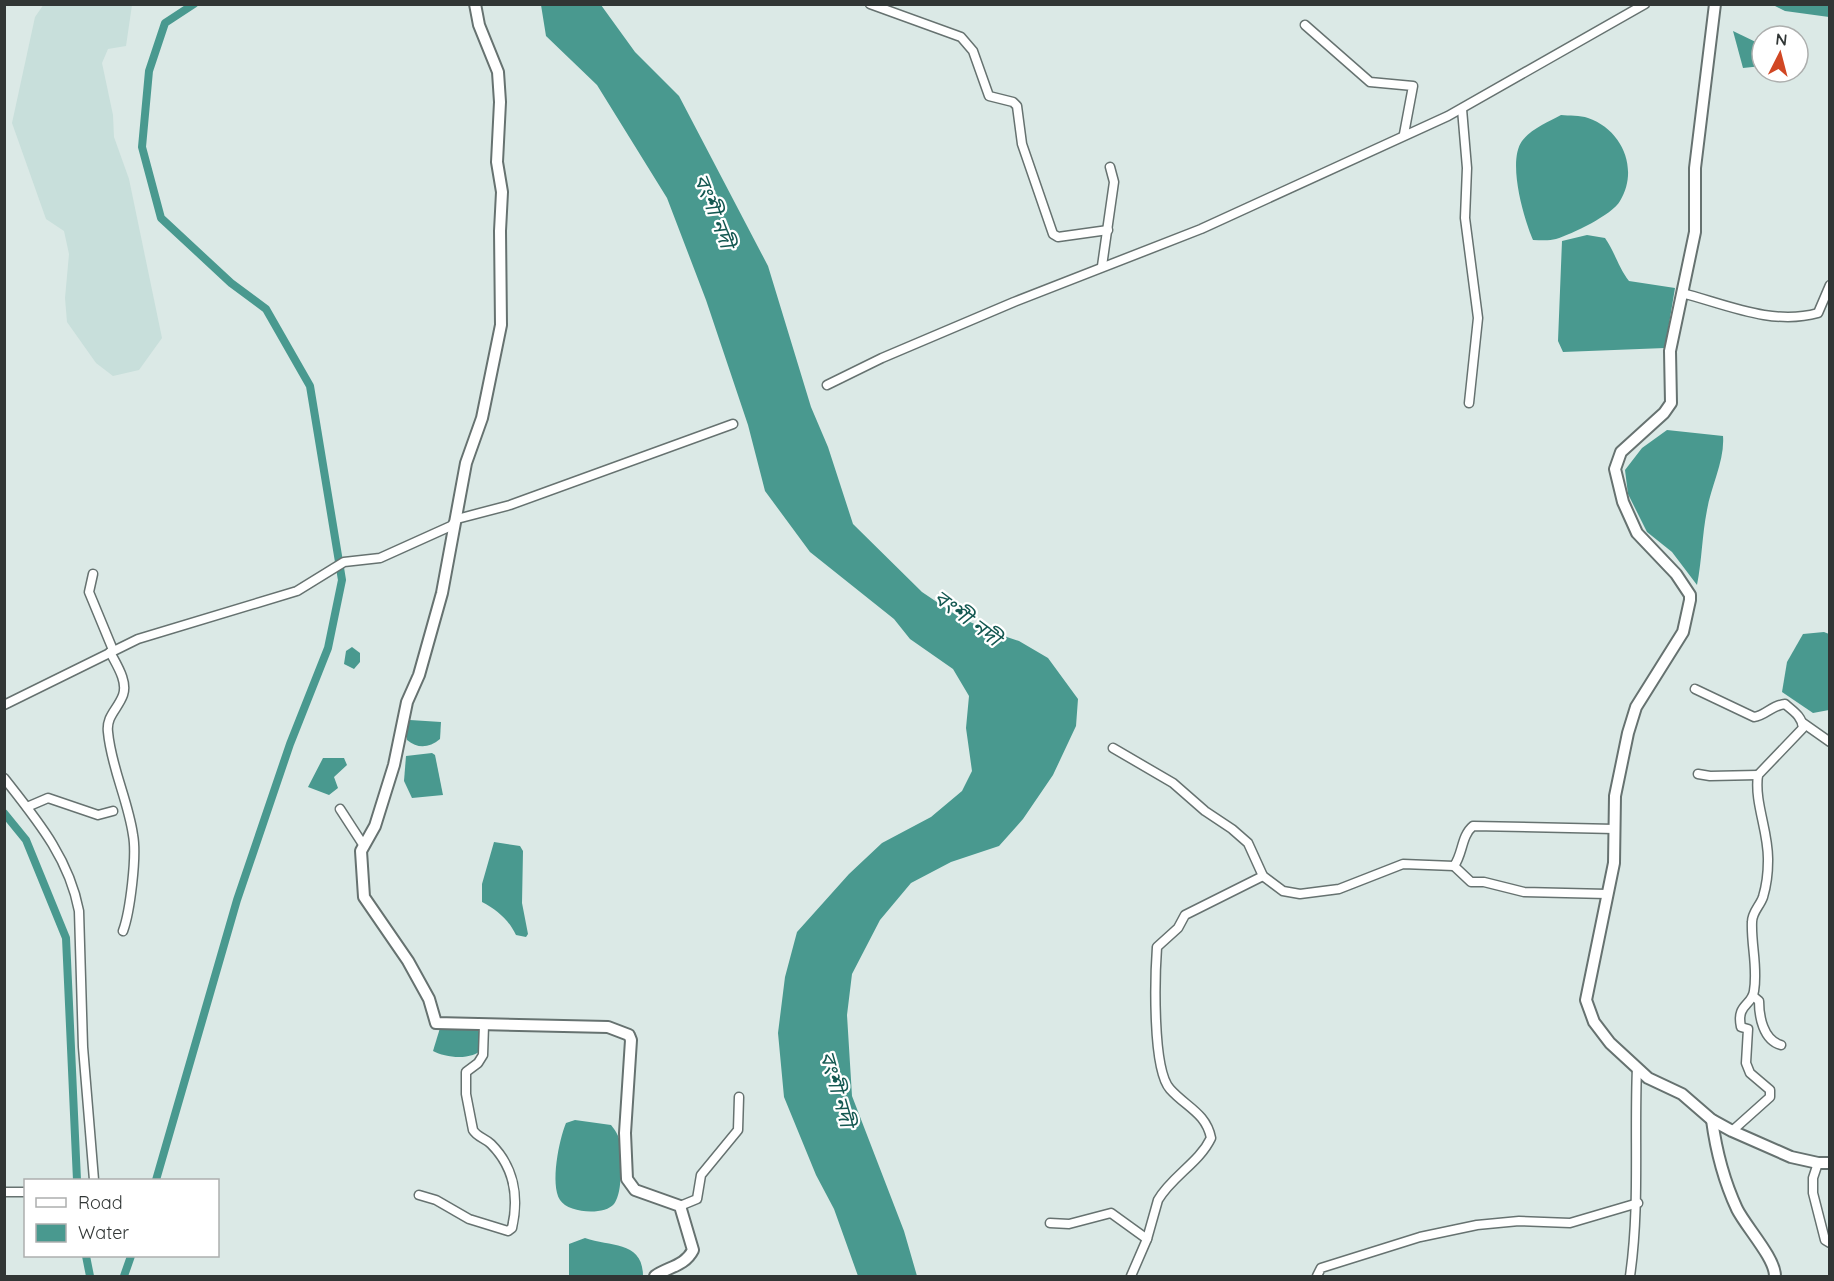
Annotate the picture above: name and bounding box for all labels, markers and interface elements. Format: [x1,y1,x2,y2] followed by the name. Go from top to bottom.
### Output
[1750,24,1810,84] north arrow
[1775,29,1788,50] text: N
[689,170,742,255] water label: বংশী নদী
[929,584,1010,653] water label: বংশী নদী
[815,1048,862,1134] water label: বংশী নদী
[24,1179,219,1257] legend
[78,1191,123,1214] text: Road
[78,1221,129,1244] text: Water

